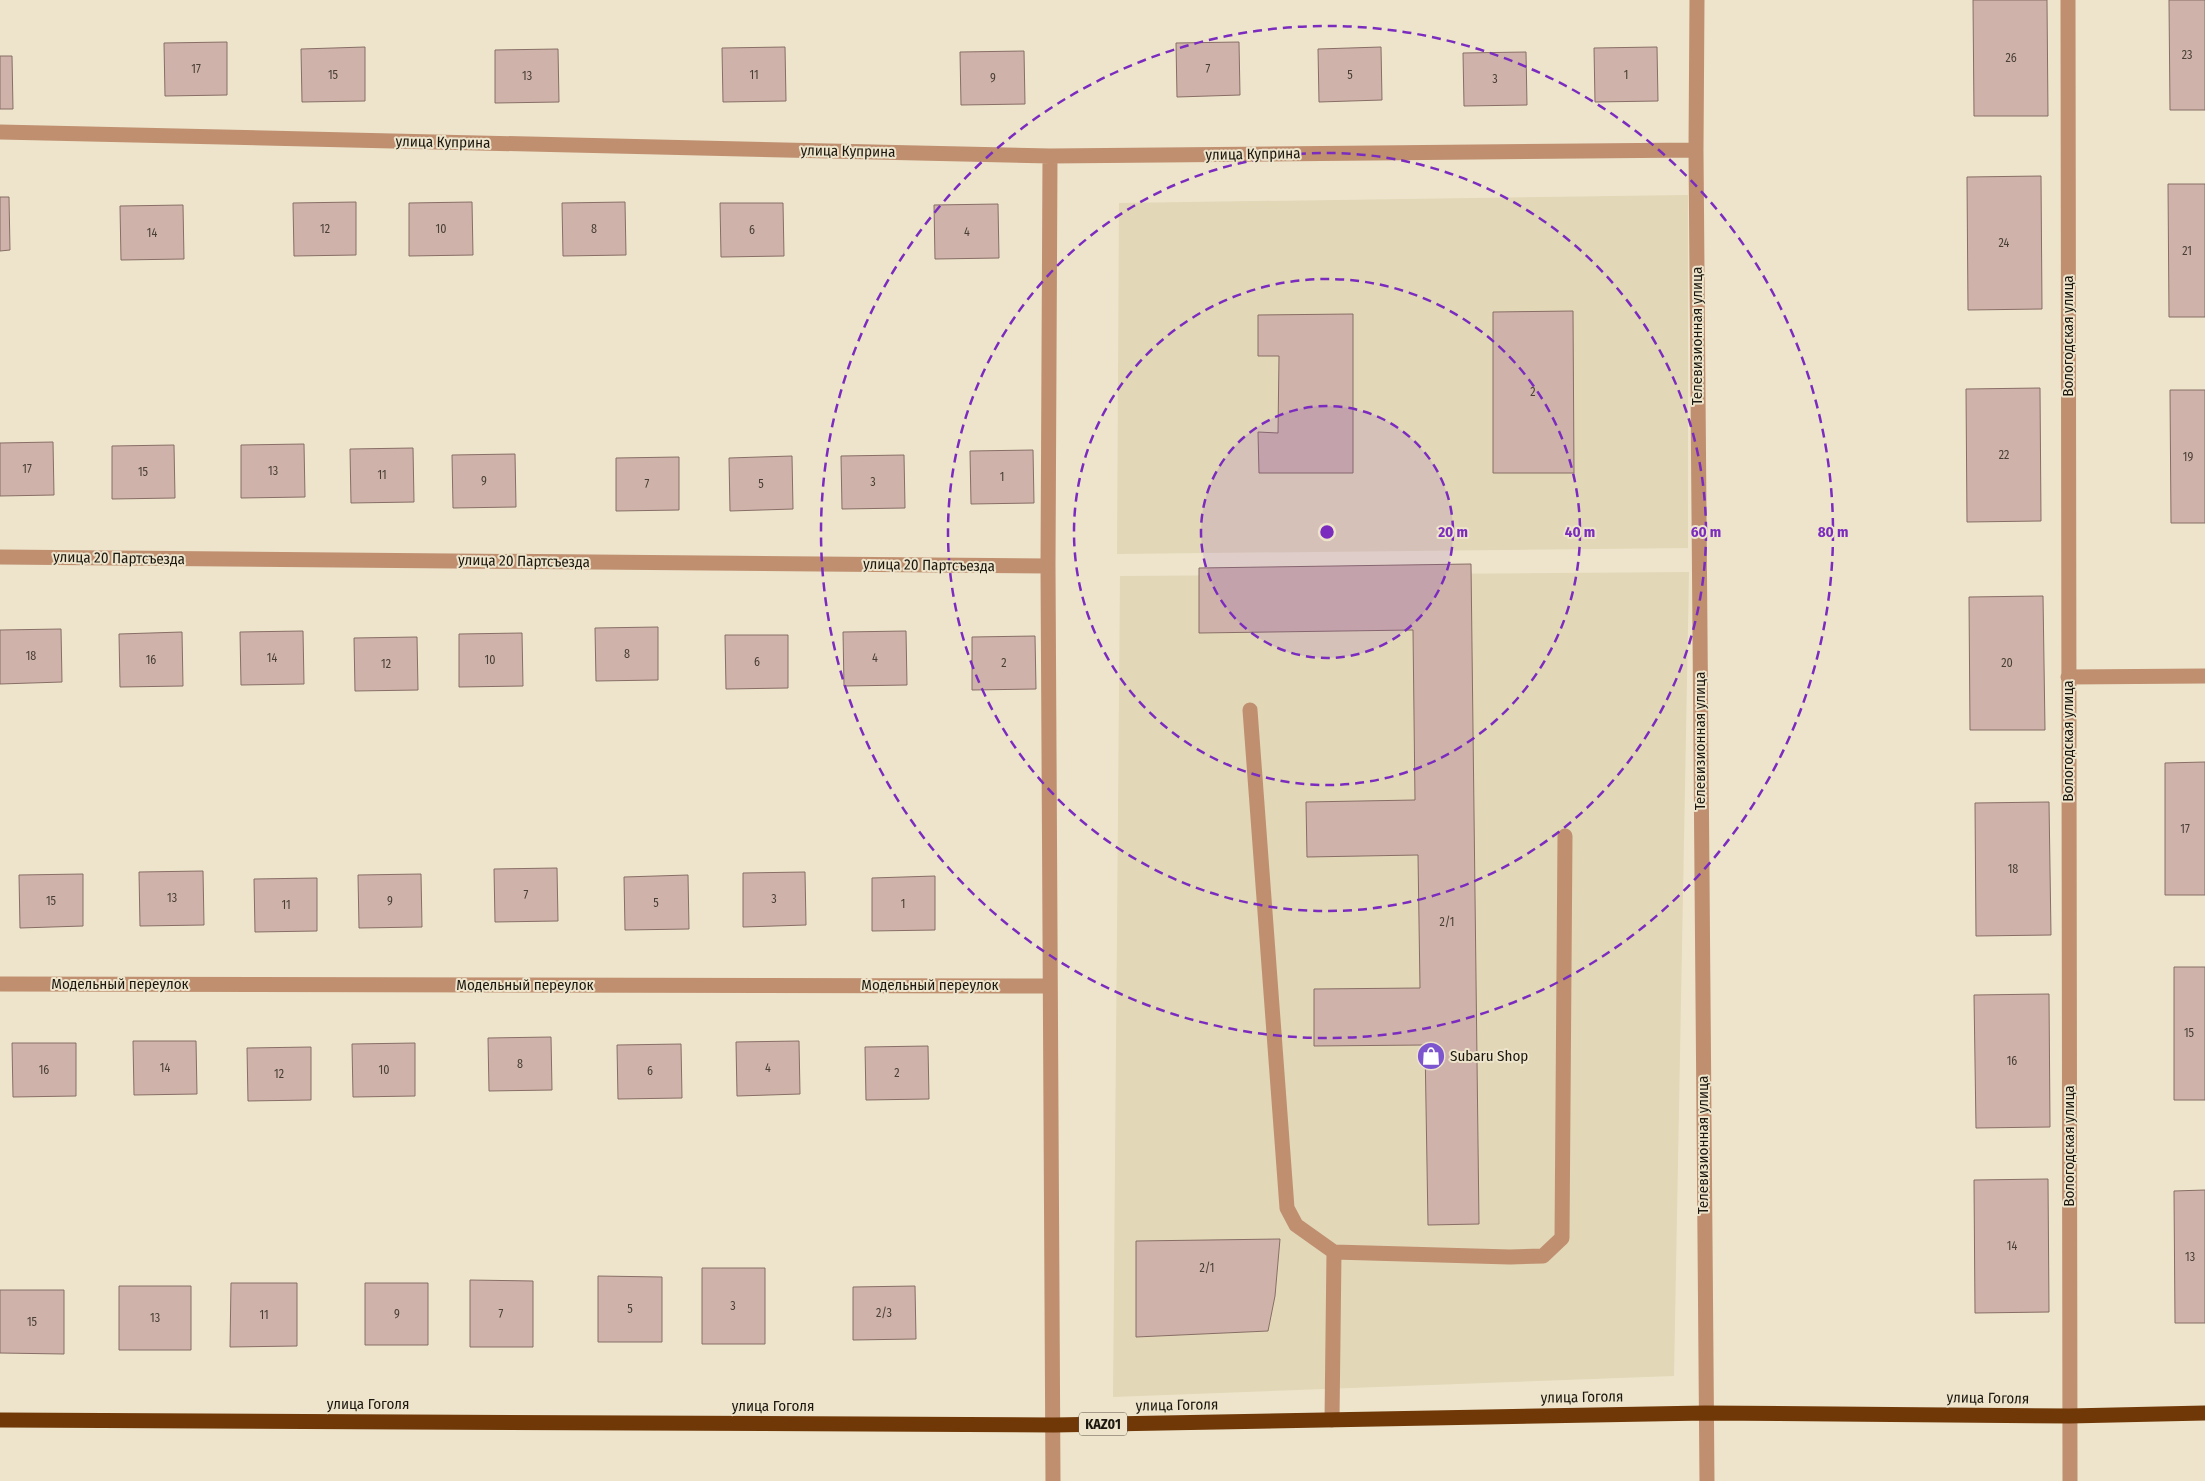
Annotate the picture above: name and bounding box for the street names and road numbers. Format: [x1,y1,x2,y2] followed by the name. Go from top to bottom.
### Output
[395,132,491,152] street label: улица Куприна
[800,141,896,161] street label: улица Куприна
[1205,144,1301,164] street label: улица Куприна
[1688,267,1706,405] street label: Телевизионная улица
[2059,275,2077,397] street label: Вологодская улица
[53,548,185,568] street label: улица 20 Партсъезда
[458,551,590,571] street label: улица 20 Партсъезда
[863,555,995,575] street label: улица 20 Партсъезда
[1691,672,1709,810] street label: Телевизионная улица
[2059,680,2077,802] street label: Вологодская улица
[51,975,189,993] street label: Модельный переулок
[456,976,594,994] street label: Модельный переулок
[861,976,999,994] street label: Модельный переулок
[1694,1076,1712,1214] street label: Телевизионная улица
[2060,1085,2078,1207] street label: Вологодская улица
[1540,1387,1624,1407] street label: улица Гоголя
[1946,1388,2030,1408] street label: улица Гоголя
[327,1395,409,1413] street label: улица Гоголя
[1135,1395,1219,1415] street label: улица Гоголя
[732,1397,814,1415] street label: улица Гоголя
[1079,1412,1127,1436] road number: KАZ01

